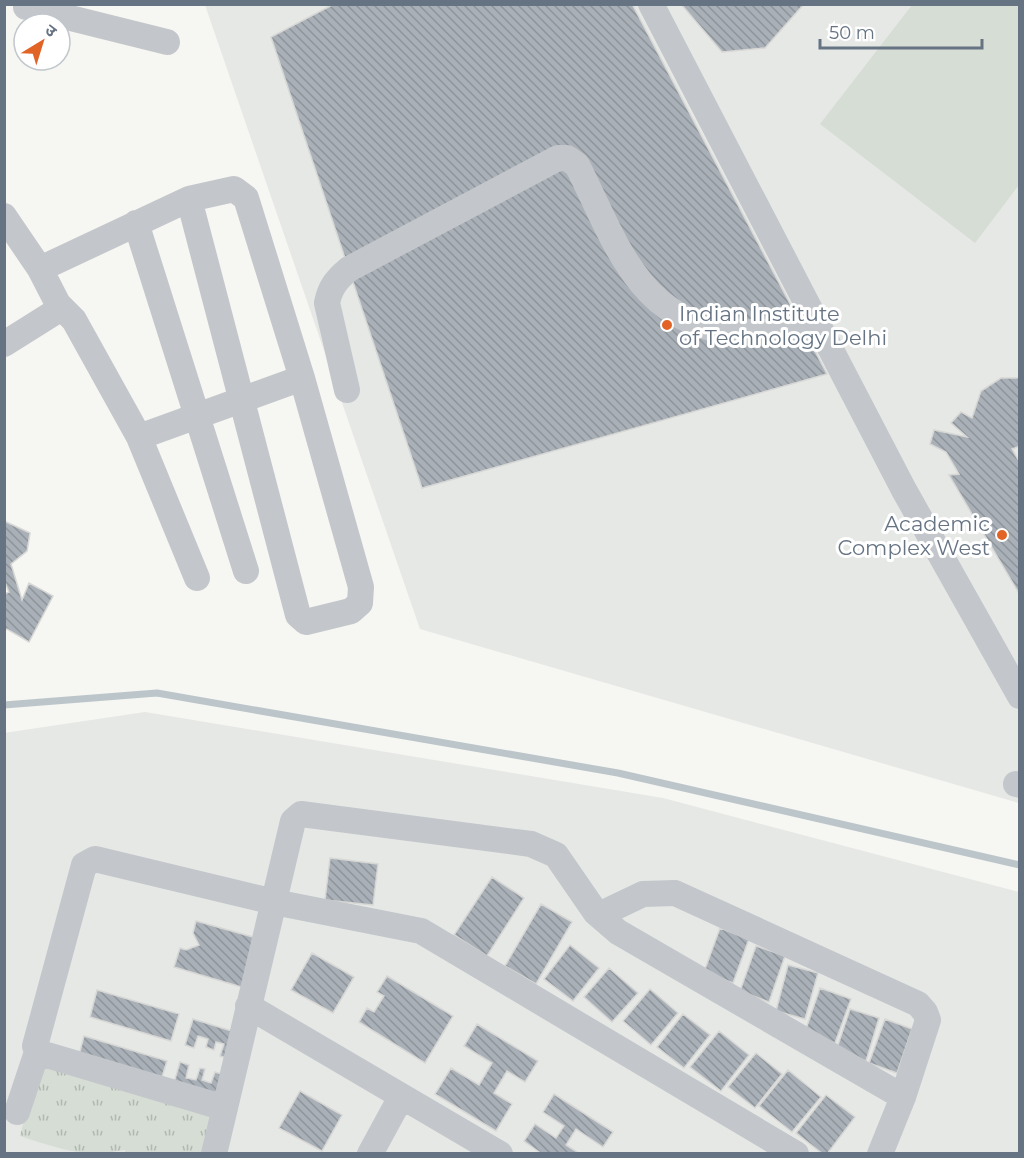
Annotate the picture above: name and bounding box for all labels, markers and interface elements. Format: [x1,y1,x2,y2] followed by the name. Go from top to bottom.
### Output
[12,12,72,72] north arrow
[820,12,982,50] scale bar
[41,20,61,41] text: उ
[829,22,875,44] text: 50 m
[679,301,887,350] place label: Indian Institute of Technology Delhi
[660,318,674,332] marker: Indian Institute of Technology Delhi
[838,511,990,560] place label: Academic Complex West
[995,528,1009,542] marker: Academic Complex West

